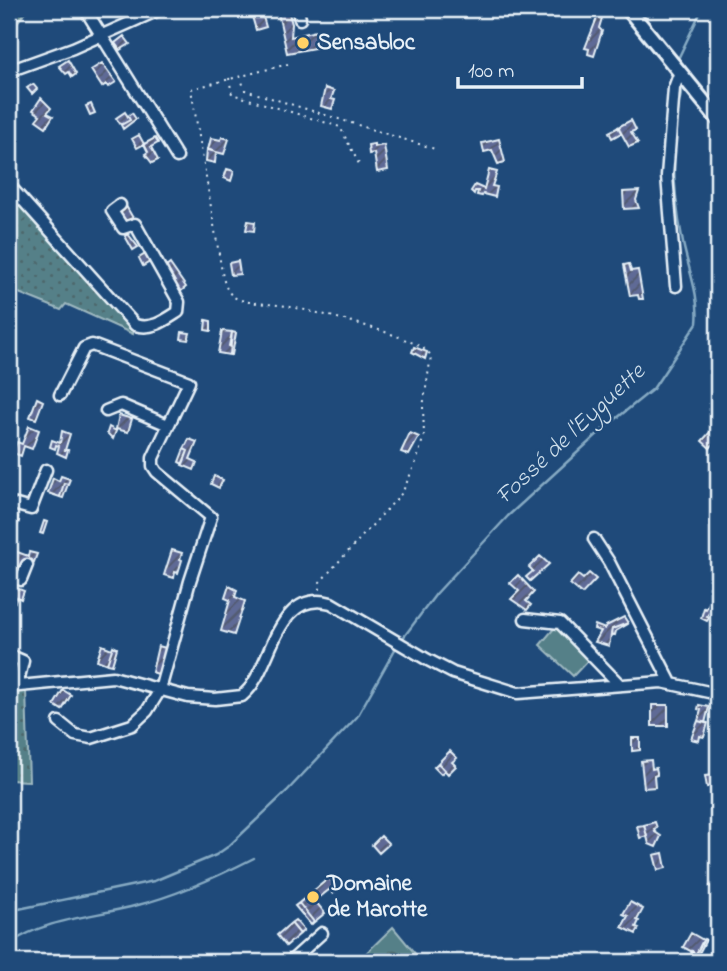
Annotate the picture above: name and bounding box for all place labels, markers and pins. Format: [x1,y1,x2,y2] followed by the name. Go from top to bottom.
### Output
[317,27,416,60] place label: Sensabloc
[295,35,311,51] marker: Sensabloc
[326,868,428,927] place label: Domaine de Marotte
[305,889,321,905] marker: Domaine de Marotte

